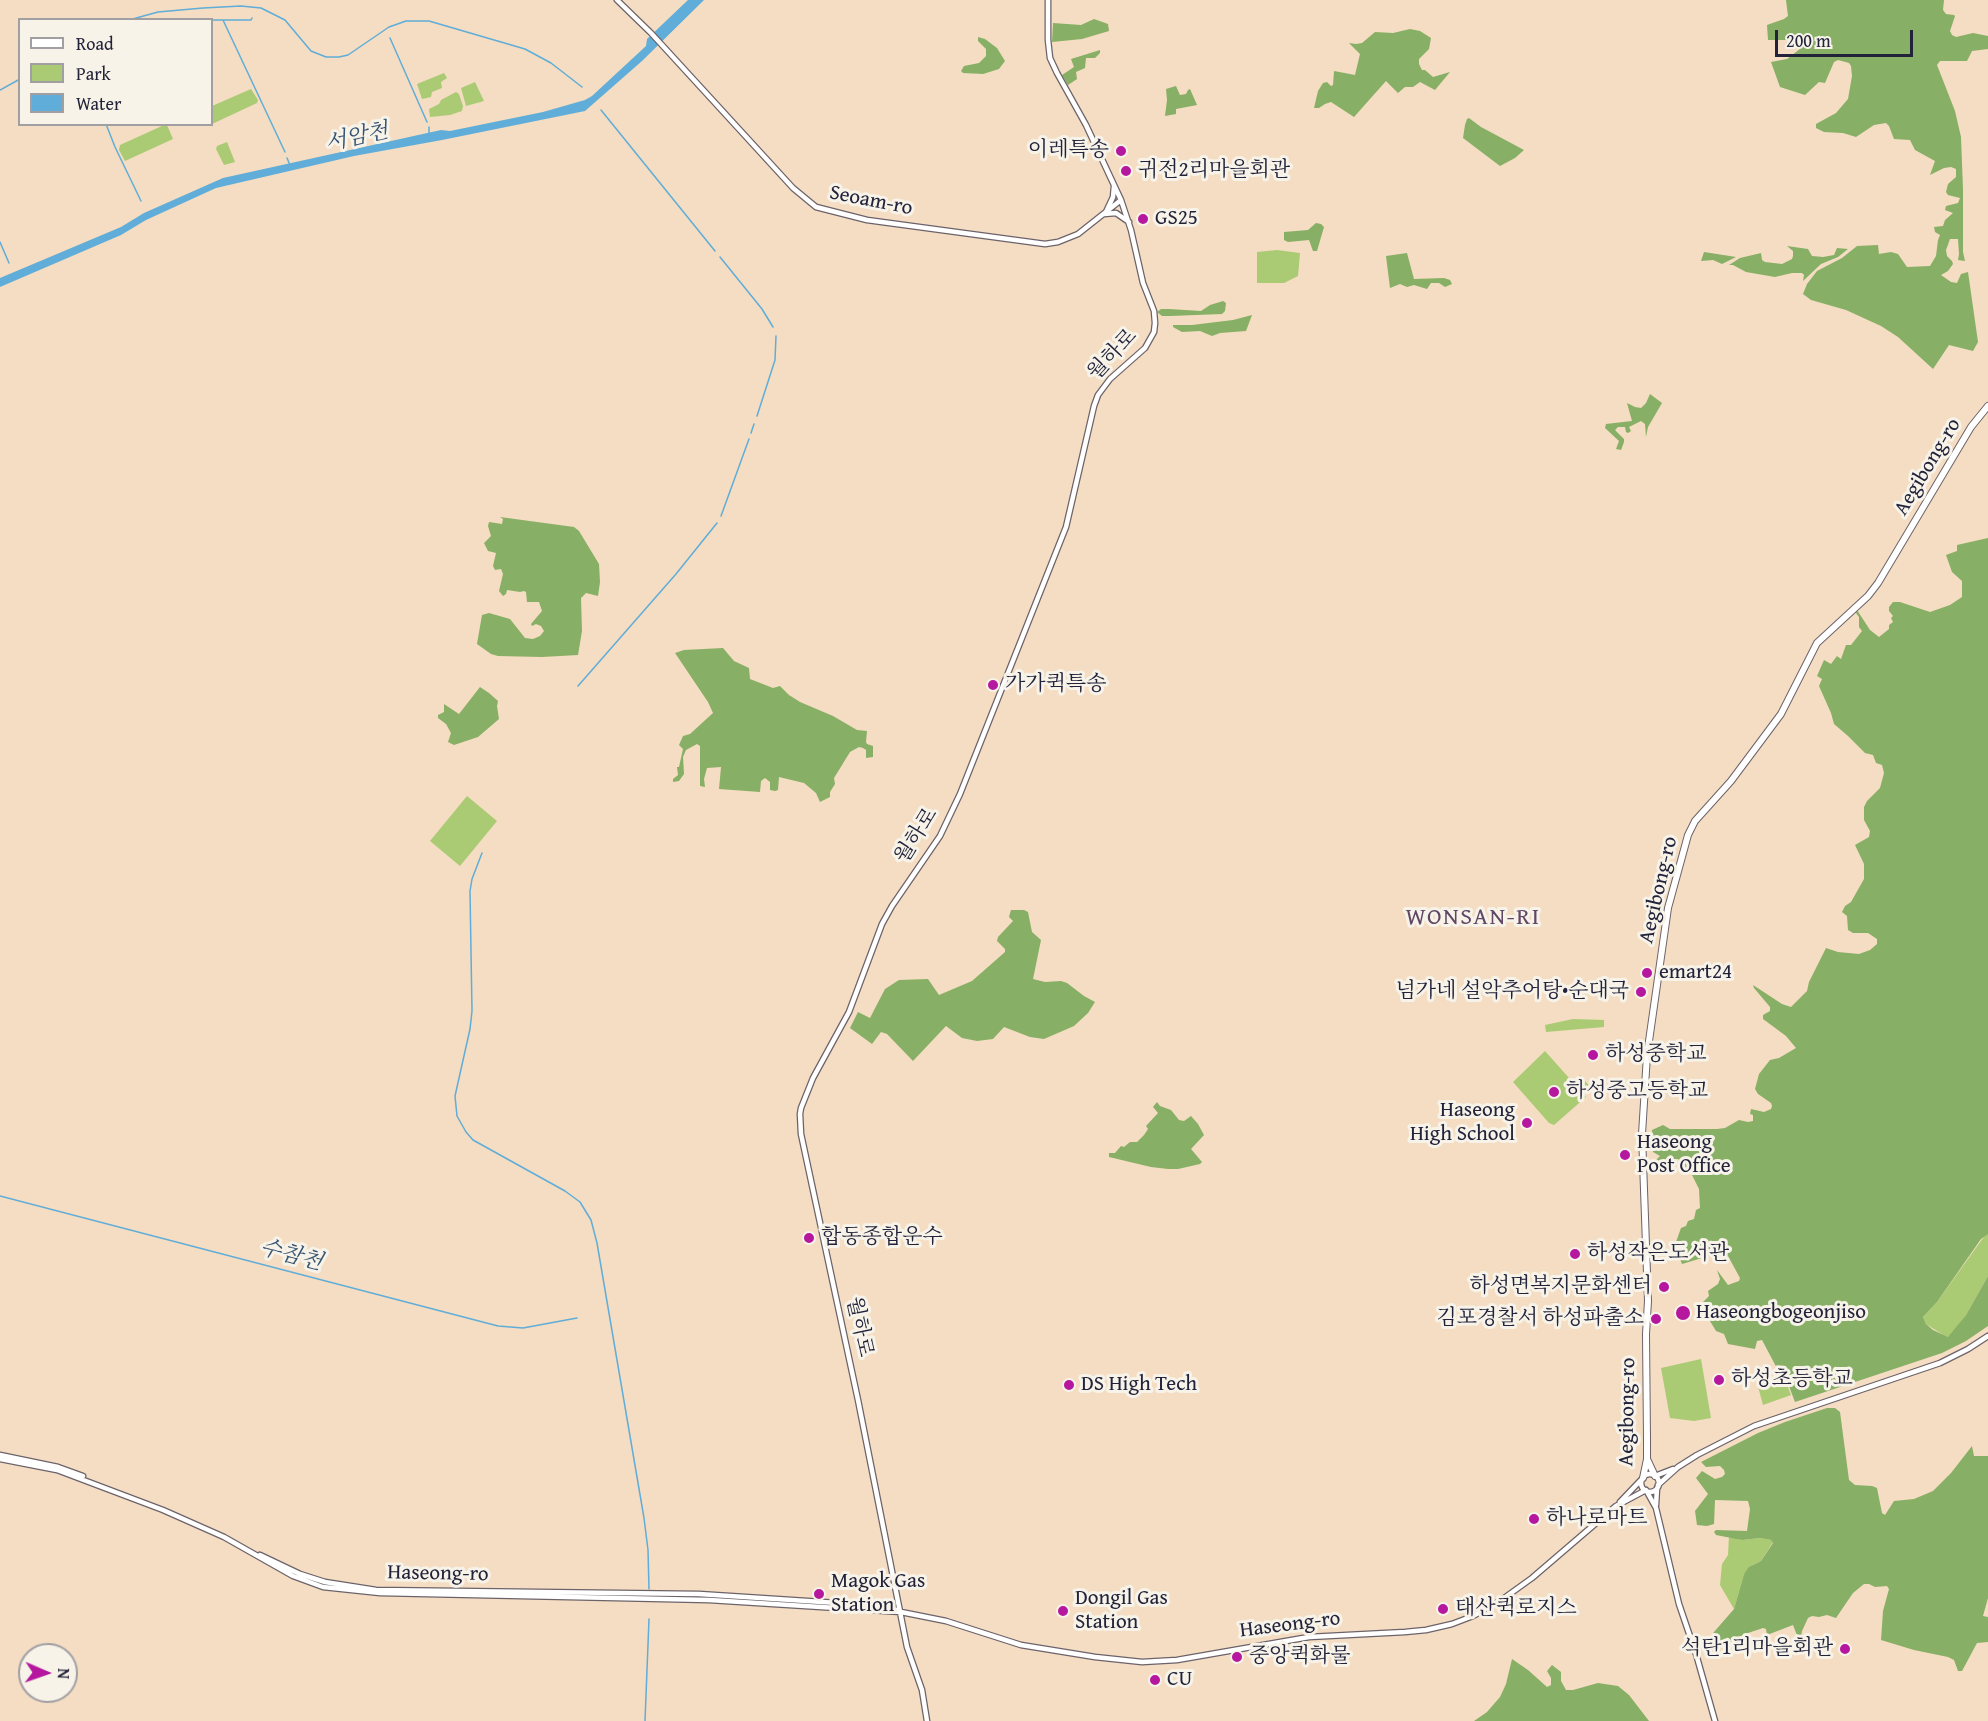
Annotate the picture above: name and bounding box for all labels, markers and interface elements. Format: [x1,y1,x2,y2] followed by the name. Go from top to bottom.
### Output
[18,18,213,126] legend
[1778,18,1916,56] scale bar
[1786,27,1831,54] text: 200 m
[76,30,114,57] text: Road
[76,60,111,87] text: Park
[76,90,121,117] text: Water
[323,118,391,158] water label: 서암천
[1028,138,1109,164] place label: 이레특송
[1114,144,1128,158] marker: 이레특송
[1138,158,1290,184] place label: 귀전2리마을회관
[1119,164,1133,178] marker: 귀전2리마을회관
[827,181,915,221] street label: Seoam-ro
[1155,206,1198,232] place label: GS25
[1136,212,1150,226] marker: GS25
[1083,324,1143,386] street label: 월하로
[1889,414,1967,520] street label: Aegibong-ro
[1005,672,1106,698] place label: 가가퀵특송
[986,678,1000,692] marker: 가가퀵특송
[890,804,944,868] street label: 월하로
[1634,834,1684,946] street label: Aegibong-ro
[1405,904,1541,932] district label: WONSAN-RI
[1659,960,1732,986] place label: emart24
[1640,966,1654,980] marker: emart24
[1395,979,1629,1005] place label: 넘가네 설악추어탕•순대국
[1634,985,1648,999] marker: 넘가네 설악추어탕•순대국
[1605,1042,1706,1068] place label: 하성중학교
[1586,1048,1600,1062] marker: 하성중학교
[1566,1079,1708,1105] place label: 하성중고등학교
[1547,1085,1561,1099] marker: 하성중고등학교
[1410,1098,1515,1148] place label: Haseong High School
[1520,1116,1534,1130] marker: Haseong High School
[1637,1130,1731,1180] place label: Haseong Post Office
[1618,1148,1632,1162] marker: Haseong Post Office
[821,1225,943,1251] place label: 합동종합운수
[802,1231,816,1245] marker: 합동종합운수
[257,1235,325,1277] water label: 수참천
[1587,1241,1729,1267] place label: 하성작은도서관
[1568,1247,1582,1261] marker: 하성작은도서관
[1469,1274,1652,1300] place label: 하성면복지문화센터
[1657,1280,1671,1294] marker: 하성면복지문화센터
[840,1295,878,1359] street label: 월하로
[1696,1300,1866,1326] place label: Haseongbogeonjiso
[1674,1304,1692,1322] marker: Haseongbogeonjiso
[1437,1306,1644,1332] place label: 김포경찰서 하성파출소
[1649,1312,1663,1326] marker: 김포경찰서 하성파출소
[1614,1357,1642,1467] street label: Aegibong-ro
[1731,1367,1853,1393] place label: 하성초등학교
[1081,1372,1197,1398] place label: DS High Tech
[1712,1373,1726,1387] marker: 하성초등학교
[1062,1378,1076,1392] marker: DS High Tech
[1546,1506,1647,1532] place label: 하나로마트
[1527,1512,1541,1526] marker: 하나로마트
[387,1561,489,1587] street label: Haseong-ro
[831,1569,925,1619] place label: Magok Gas Station
[1075,1586,1168,1636] place label: Dongil Gas Station
[812,1587,826,1601] marker: Magok Gas Station
[1455,1596,1577,1622] place label: 태산퀵로지스
[1436,1602,1450,1616] marker: 태산퀵로지스
[1056,1604,1070,1618] marker: Dongil Gas Station
[1238,1606,1342,1644] street label: Haseong-ro
[1681,1636,1833,1662] place label: 석탄1리마을회관
[1838,1642,1852,1656] marker: 석탄1리마을회관
[18,1643,78,1703] north arrow
[1249,1644,1350,1670] place label: 중앙퀵화물
[1230,1650,1244,1664] marker: 중앙퀵화물
[1167,1667,1192,1693] place label: CU
[52,1668,76,1679] text: N
[1148,1673,1162,1687] marker: CU

